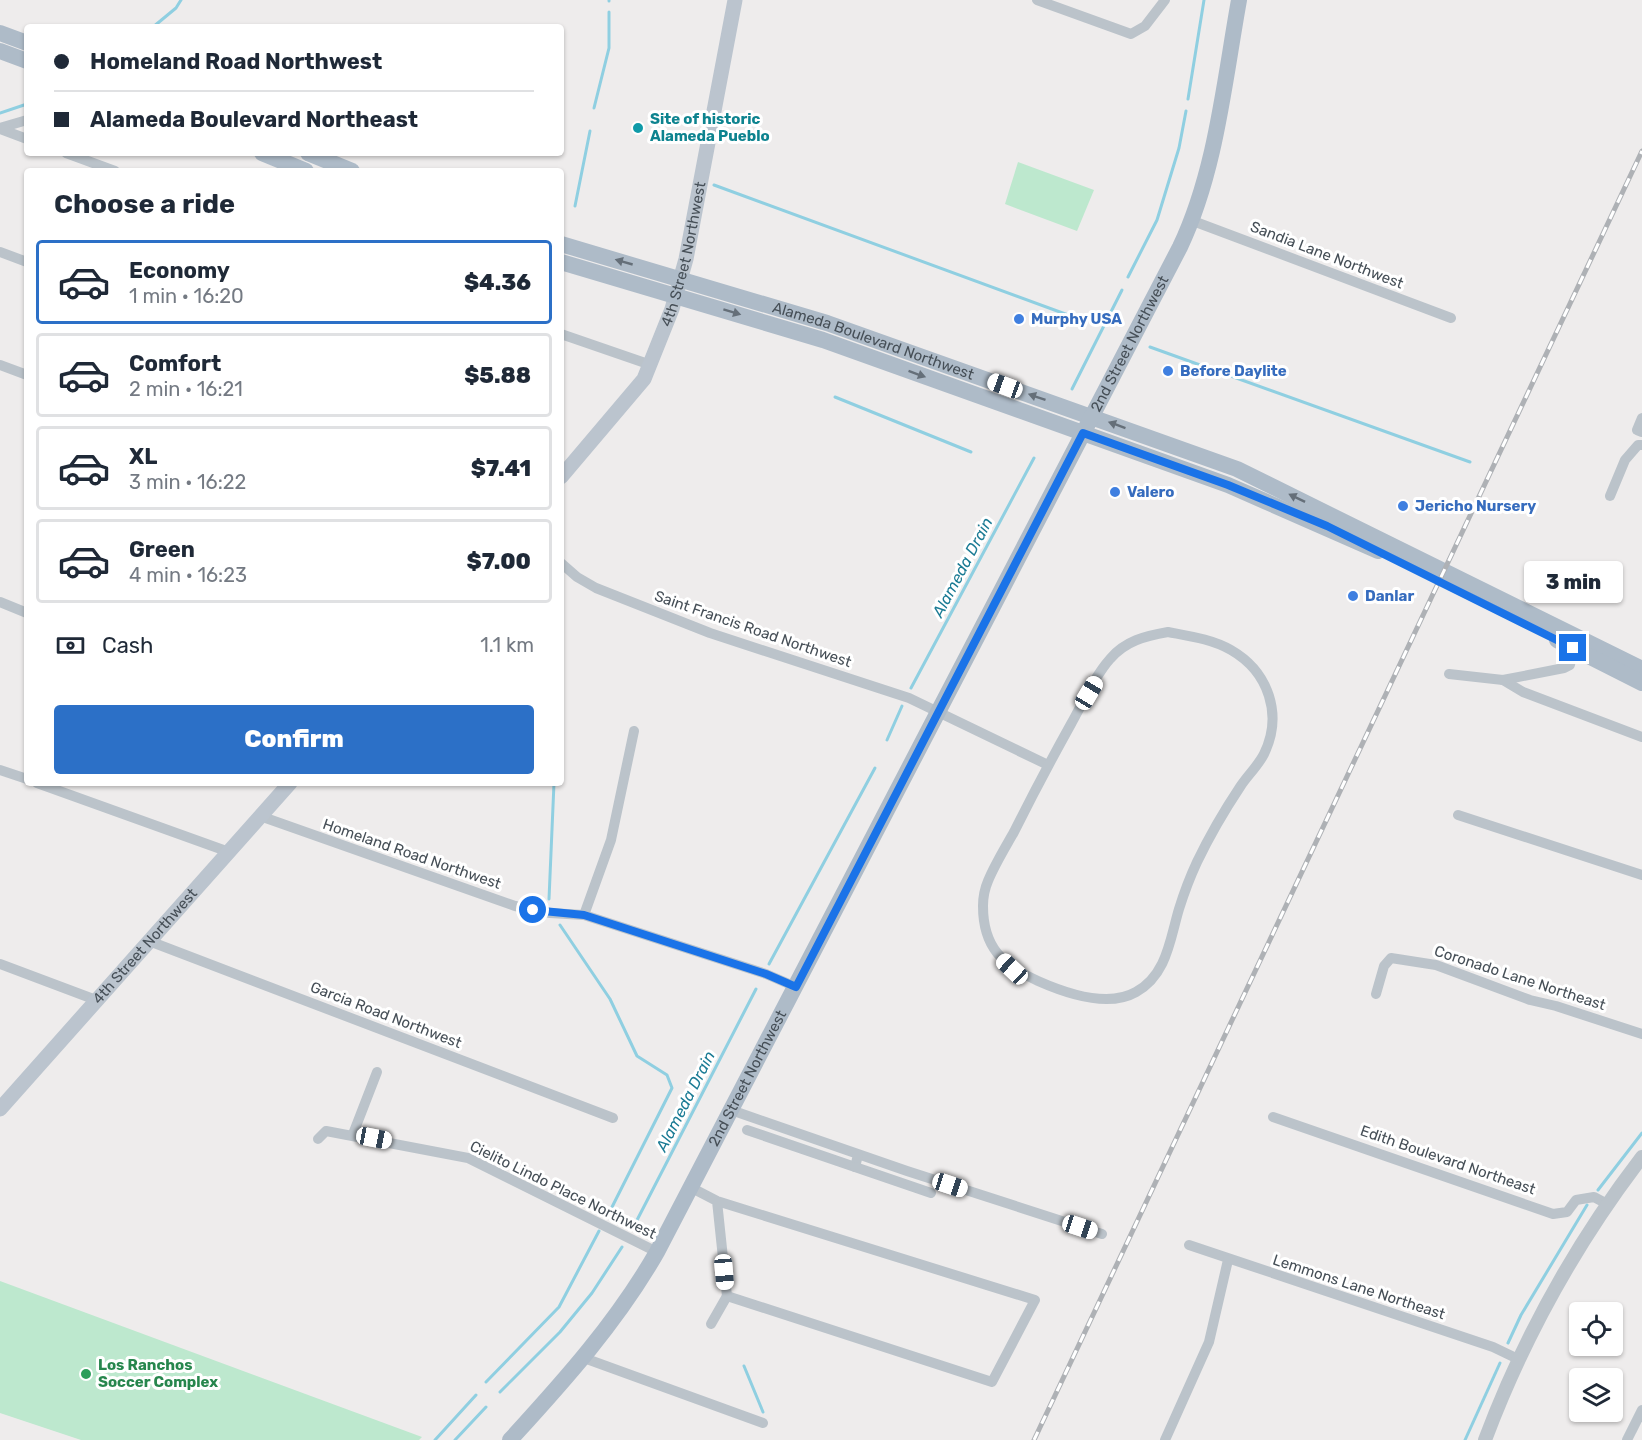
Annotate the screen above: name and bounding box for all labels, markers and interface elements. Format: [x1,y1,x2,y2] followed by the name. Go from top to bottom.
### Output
[90,48,382,75] text: Homeland Road Northwest
[90,106,418,133] text: Alameda Boulevard Northeast
[650,110,770,145] place label: Site of historic Alameda Pueblo
[631,121,645,135] marker: Site of historic Alameda Pueblo
[657,180,709,329] street label: 4th Street Northwest
[54,188,235,220] text: Choose a ride
[1248,217,1406,293] street label: Sandia Lane Northwest
[57,255,111,309] icon: car
[129,257,230,284] text: Economy
[615,257,633,266] one-way arrow
[464,269,531,296] text: $4.36
[1087,273,1173,415] street label: 2nd Street Northwest
[129,284,244,308] text: 1 min · 16:20
[770,298,977,384] street label: Alameda Boulevard Northwest
[723,308,741,317] one-way arrow
[1031,310,1122,328] place label: Murphy USA
[1012,312,1026,326] marker: Murphy USA
[57,348,111,402] icon: car
[129,350,221,377] text: Comfort
[464,362,531,389] text: $5.88
[1180,362,1287,380] place label: Before Daylite
[1161,364,1175,378] marker: Before Daylite
[908,369,926,379] one-way arrow
[985,371,1025,401] car
[129,377,243,401] text: 2 min · 16:21
[1027,391,1045,401] one-way arrow
[1108,420,1126,430] one-way arrow
[57,441,111,495] icon: car
[129,443,157,470] text: XL
[471,455,531,482] text: $7.41
[129,470,246,494] text: 3 min · 16:22
[1127,483,1174,501] place label: Valero
[1108,485,1122,499] marker: Valero
[1289,494,1306,503] one-way arrow
[1415,497,1536,515] place label: Jericho Nursery
[1396,499,1410,513] marker: Jericho Nursery
[928,514,997,621] water label: Alameda Drain
[57,534,111,588] icon: car
[129,536,195,563] text: Green
[467,548,531,575] text: $7.00
[1524,561,1622,603] callout: 3 min
[129,563,247,587] text: 4 min · 16:23
[1546,570,1601,594] text: 3 min
[652,587,854,671] street label: Saint Francis Road Northwest
[1365,587,1414,605] place label: Danlar
[1346,589,1360,603] marker: Danlar
[54,629,87,662] icon: cash
[102,632,153,659] text: Cash
[480,633,534,657] text: 1.1 km
[1559,634,1586,661] route end
[1072,673,1106,713] car
[54,705,534,774] button: Confirm
[321,815,504,893] street label: Homeland Road Northwest
[89,885,201,1008] street label: 4th Street Northwest
[519,896,546,923] route start
[1432,942,1608,1014] street label: Coronado Lane Northeast
[993,950,1031,988] car
[308,978,464,1052] street label: Garcia Road Northwest
[705,1007,790,1149] street label: 2nd Street Northwest
[652,1048,719,1156] water label: Alameda Drain
[1358,1122,1538,1199] street label: Edith Boulevard Northeast
[355,1126,393,1150] car
[467,1137,659,1243] street label: Cielito Lindo Place Northwest
[930,1171,970,1199] car
[1060,1213,1100,1241] car
[1271,1251,1448,1323] street label: Lemmons Lane Northeast
[713,1253,735,1291] car
[1569,1302,1623,1422] map controls
[1569,1302,1623,1356] button: locate
[98,1356,218,1391] place label: Los Ranchos Soccer Complex
[79,1367,93,1381] marker: Los Ranchos Soccer Complex
[1569,1368,1623,1422] button: layers

